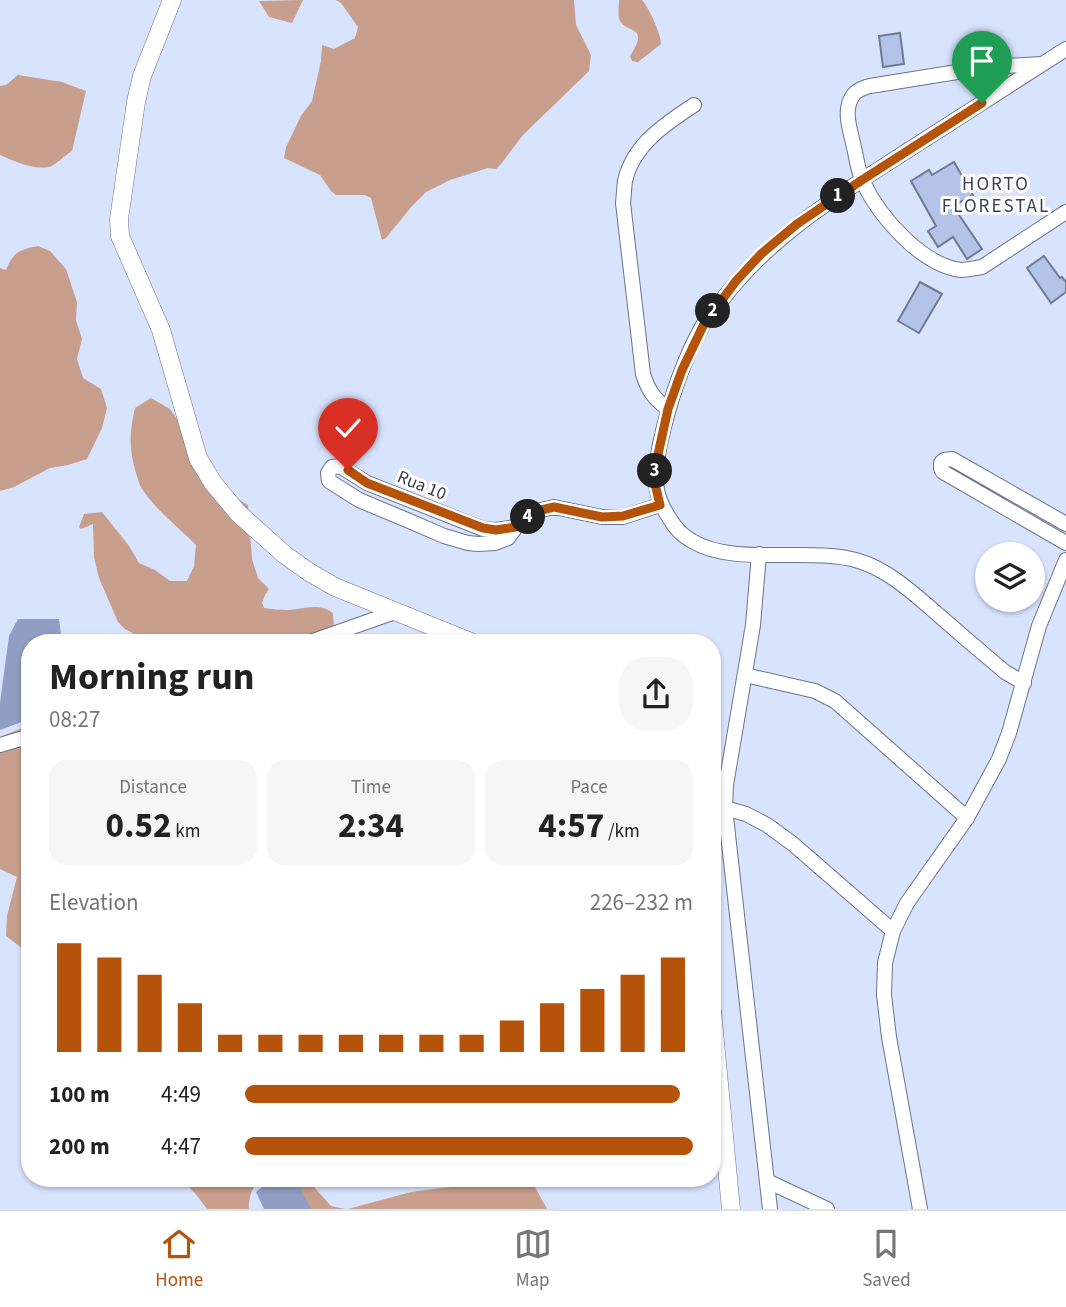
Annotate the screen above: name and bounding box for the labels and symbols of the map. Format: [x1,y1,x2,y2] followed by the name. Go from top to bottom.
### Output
[952,31,1012,103] pin
[942,171,1050,220] district label: HORTO FLORESTAL
[820,178,856,214] pin: 1
[696,294,730,328] pin: 2
[318,398,378,470] pin
[638,454,672,489] pin: 3
[394,464,450,507] street label: Rua 10
[510,500,546,534] pin: 4

